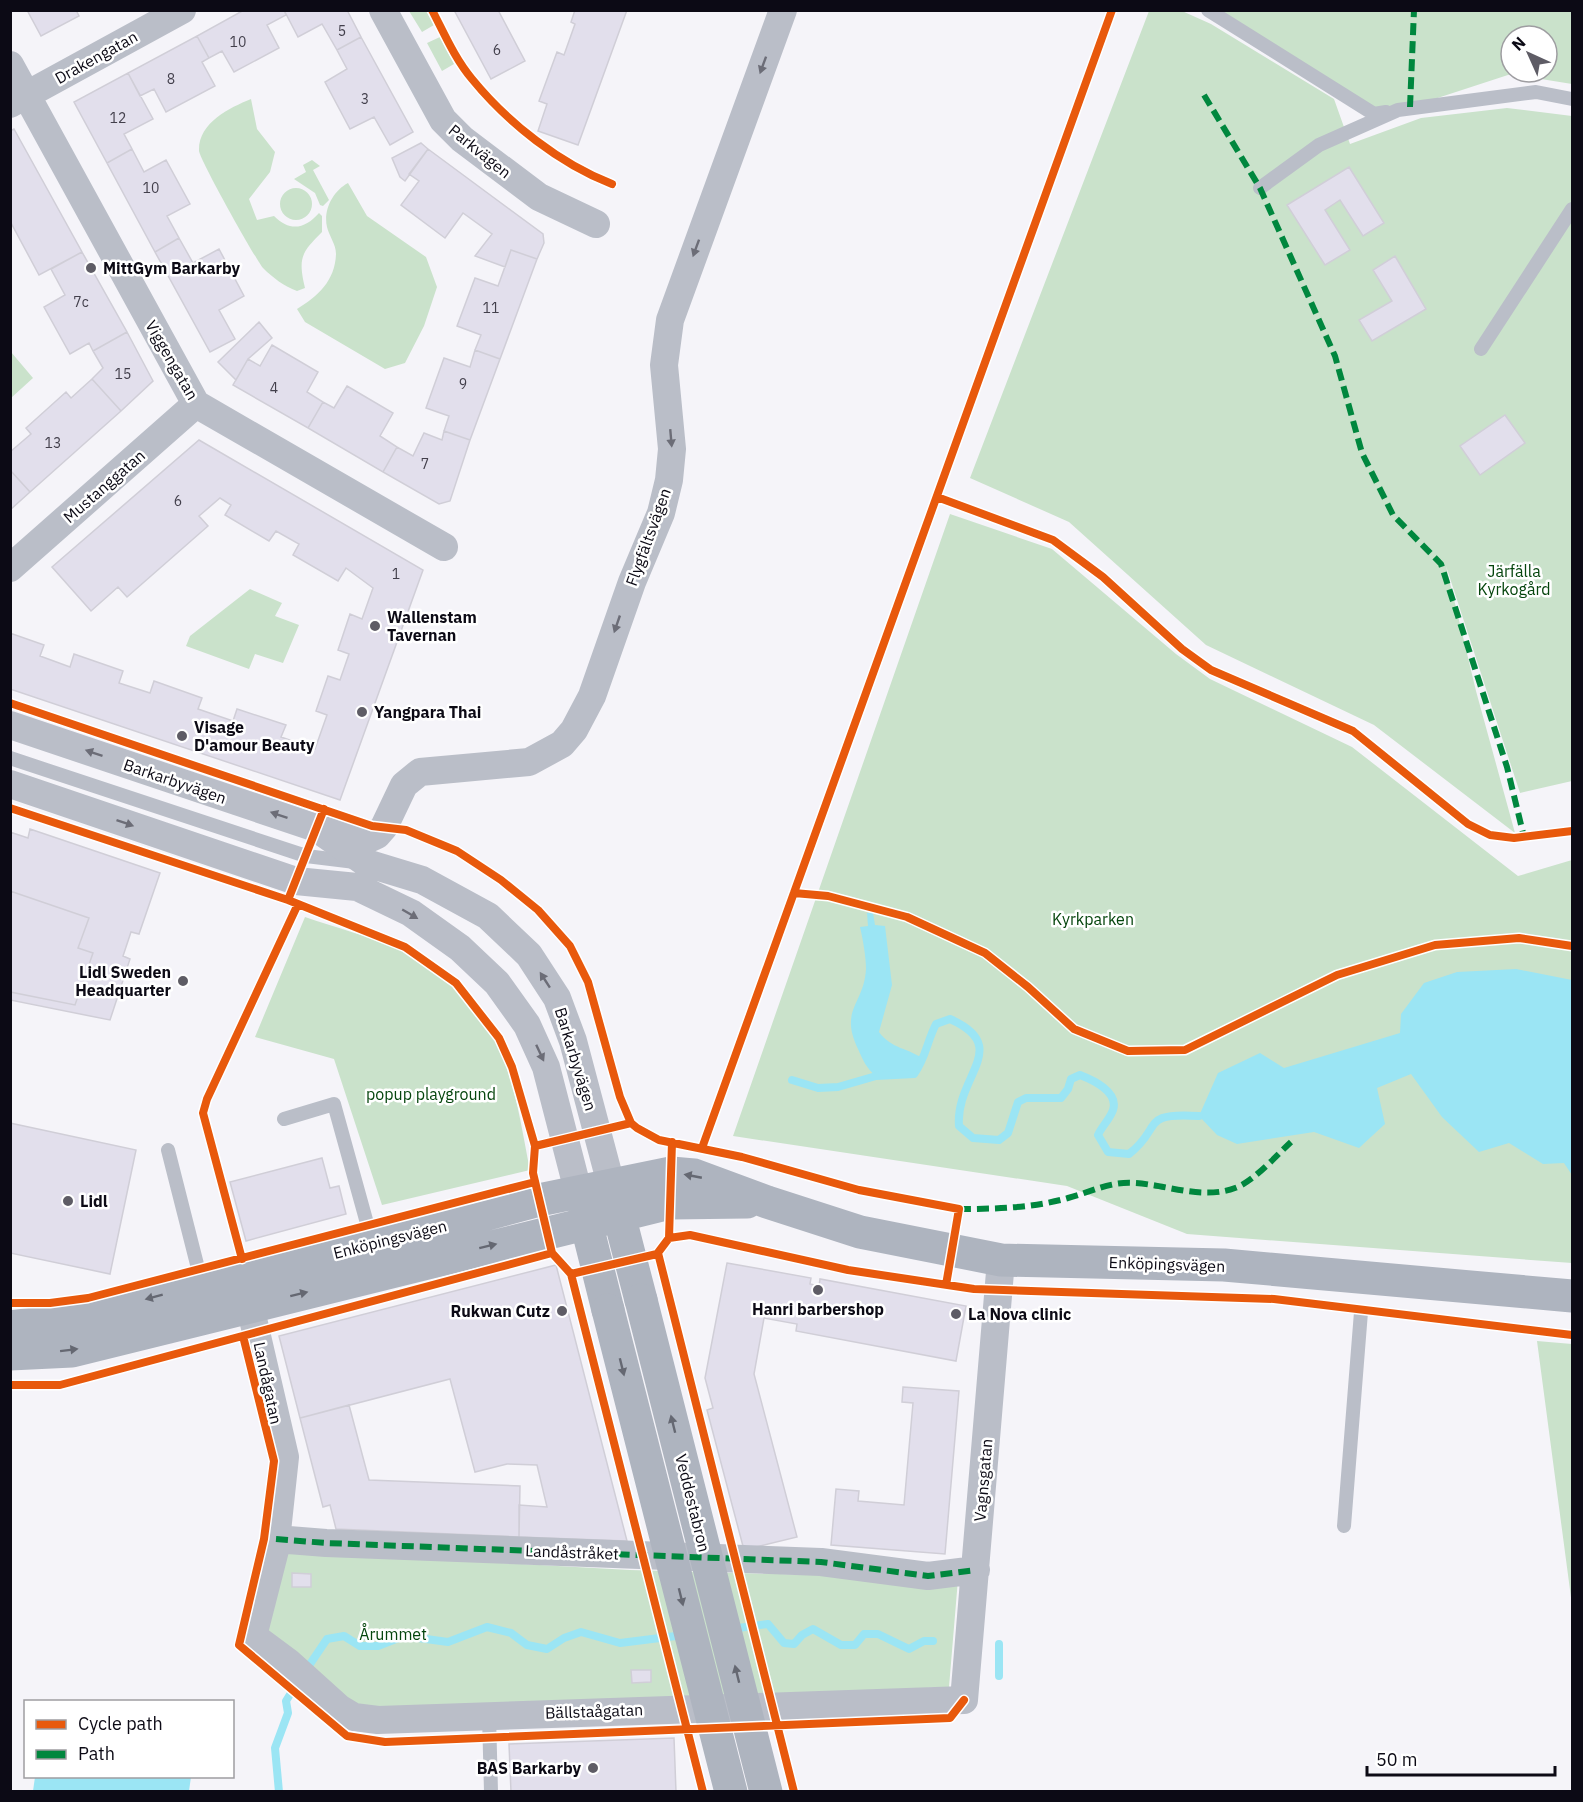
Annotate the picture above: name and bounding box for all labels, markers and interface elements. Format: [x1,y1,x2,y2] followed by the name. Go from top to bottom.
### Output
[338,22,346,40] house number: 5
[1499,24,1559,84] north arrow
[51,26,141,88] street label: Drakengatan
[1507,32,1530,55] text: N
[230,33,246,51] house number: 10
[493,41,501,59] house number: 6
[758,57,768,75] one-way arrow
[167,70,175,88] house number: 8
[361,90,369,108] house number: 3
[110,109,126,127] house number: 12
[445,120,515,182] street label: Parkvägen
[143,179,159,197] house number: 10
[690,240,700,258] one-way arrow
[103,258,241,278] place label: MittGym Barkarby
[84,261,98,275] marker: MittGym Barkarby
[73,293,89,311] house number: 7c
[483,299,499,317] house number: 11
[141,317,203,403] street label: Viggengatan
[115,365,131,383] house number: 15
[459,375,467,393] house number: 9
[270,379,278,397] house number: 4
[666,429,676,448] one-way arrow
[45,434,61,452] house number: 13
[59,445,149,527] street label: Mustanggatan
[421,455,429,473] house number: 7
[621,485,675,589] street label: Flygfältsvägen
[174,492,182,510] house number: 6
[1478,561,1550,599] park label: Järfälla Kyrkogård
[392,565,400,583] house number: 1
[387,607,477,645] place label: Wallenstam Tavernan
[612,615,622,633] one-way arrow
[368,619,382,633] marker: Wallenstam Tavernan
[374,702,481,722] place label: Yangpara Thai
[355,705,369,719] marker: Yangpara Thai
[194,717,315,755] place label: Visage D'amour Beauty
[175,729,189,743] marker: Visage D'amour Beauty
[85,748,103,758] one-way arrow
[121,754,229,808] street label: Barkarbyvägen
[270,810,288,820] one-way arrow
[117,819,135,829] one-way arrow
[402,908,418,919] one-way arrow
[1052,909,1134,929] park label: Kyrkparken
[75,962,172,1000] place label: Lidl Sweden Headquarter
[540,972,551,988] one-way arrow
[176,974,190,988] marker: Lidl Sweden Headquarter
[551,1005,601,1113] street label: Barkarbyvägen
[535,1045,544,1062] one-way arrow
[366,1084,496,1104] park label: popup playground
[683,1171,702,1180] one-way arrow
[80,1191,108,1211] place label: Lidl
[61,1194,75,1208] marker: Lidl
[331,1215,449,1263] street label: Enköpingsvägen
[479,1241,497,1251] one-way arrow
[1108,1252,1226,1276] street label: Enköpingsvägen
[811,1283,825,1297] marker: Hanri barbershop
[290,1288,308,1298] one-way arrow
[145,1293,163,1302] one-way arrow
[752,1299,884,1319] place label: Hanri barbershop
[451,1301,550,1321] place label: Rukwan Cutz
[555,1304,569,1318] marker: Rukwan Cutz
[968,1304,1071,1324] place label: La Nova clinic
[949,1307,963,1321] marker: La Nova clinic
[250,1340,286,1426] street label: Landågatan
[59,1346,78,1355] one-way arrow
[618,1358,628,1376] one-way arrow
[667,1415,677,1433] one-way arrow
[969,1438,997,1522] street label: Vagnsgatan
[671,1452,715,1554] street label: Veddestabron
[525,1540,619,1564] street label: Landåstråket
[677,1587,687,1606] one-way arrow
[359,1623,427,1644] park label: Årummet
[732,1664,741,1682] one-way arrow
[545,1699,643,1723] street label: Bällstaågatan
[24,1700,234,1778] legend
[78,1712,163,1735] text: Cycle path
[1367,1739,1554,1777] scale bar
[78,1742,115,1765] text: Path
[1376,1748,1418,1771] text: 50 m
[477,1758,581,1778] place label: BAS Barkarby
[586,1761,600,1775] marker: BAS Barkarby

